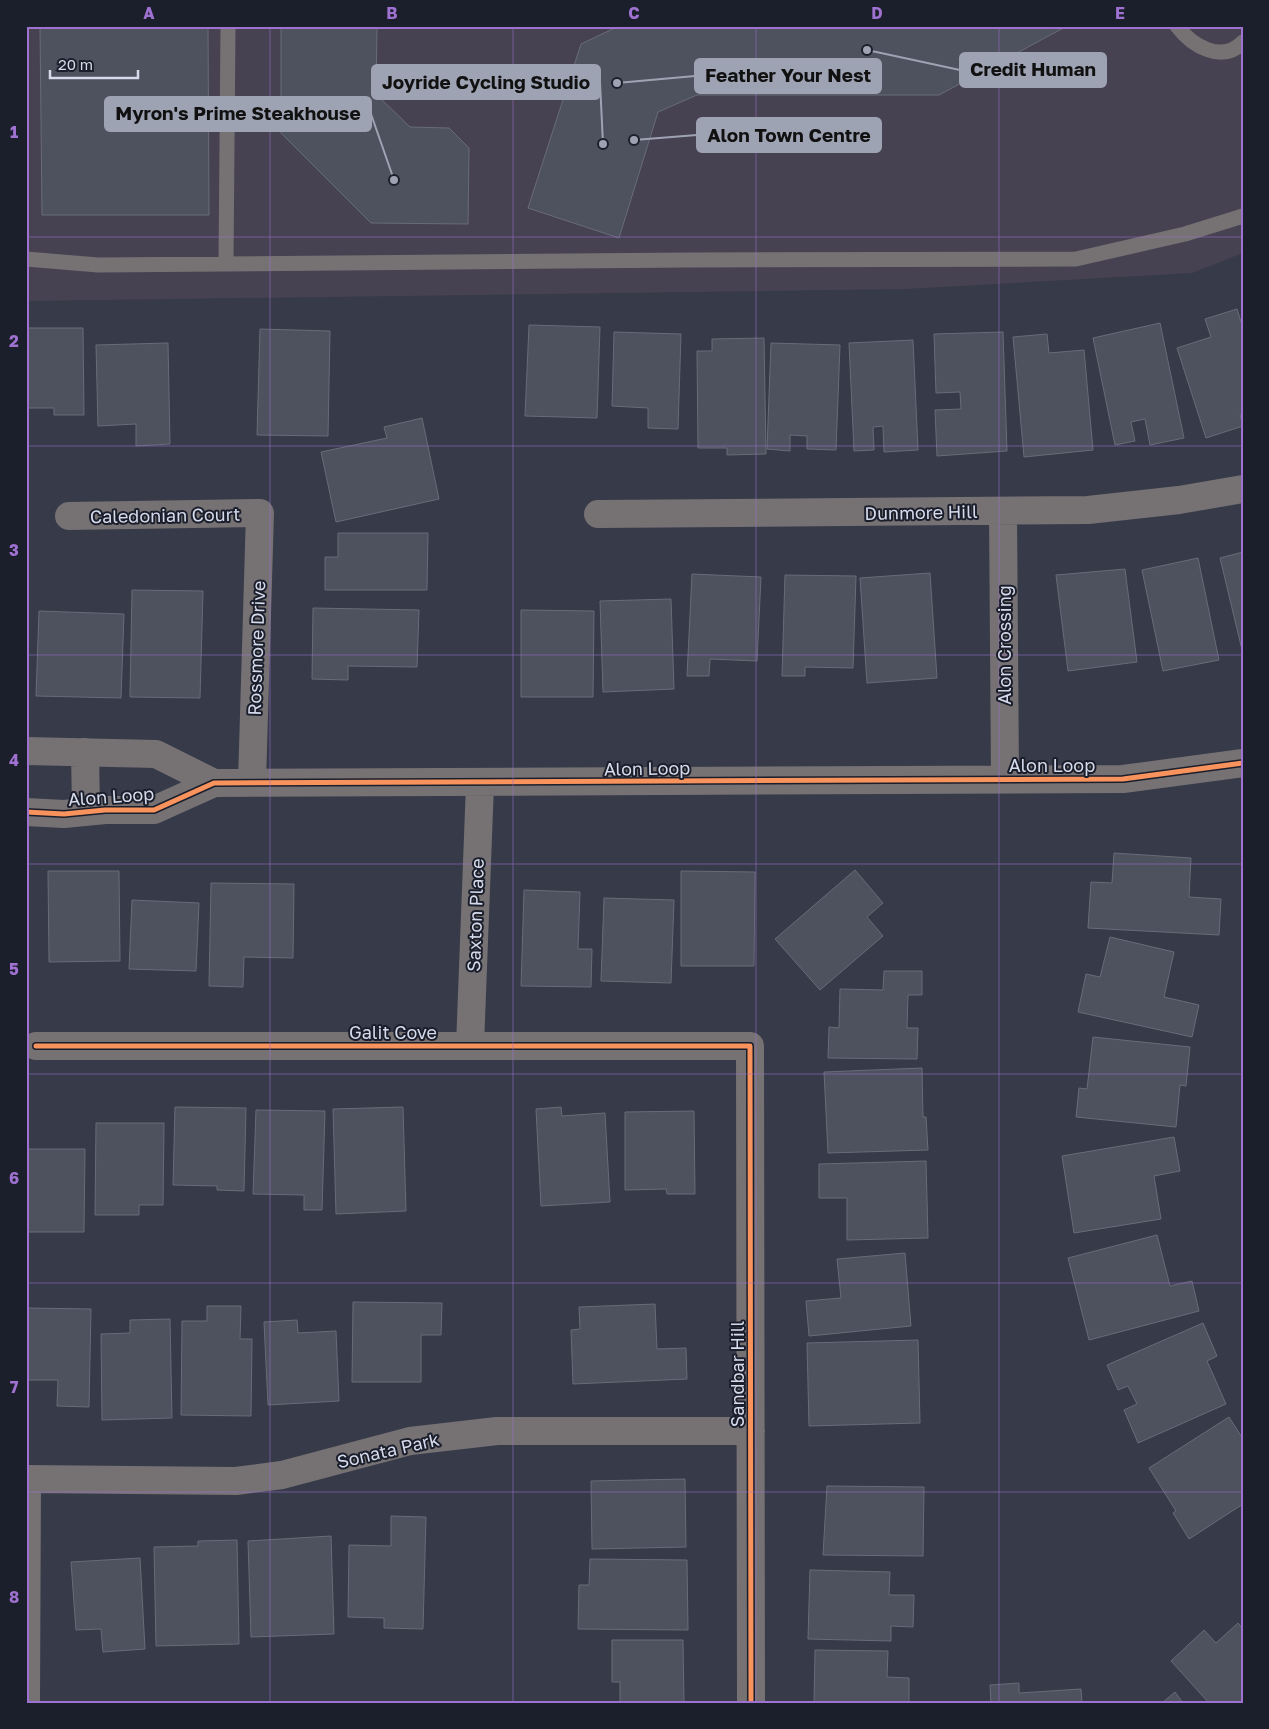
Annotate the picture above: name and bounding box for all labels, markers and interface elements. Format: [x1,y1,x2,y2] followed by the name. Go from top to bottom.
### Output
[143,3,155,23] text: A
[386,3,398,23] text: B
[628,3,640,23] text: C
[871,3,883,23] text: D
[1115,3,1125,23] text: E
[50,48,138,80] scale bar
[960,53,1106,87] callout: Credit Human
[58,55,93,73] text: 20 m
[970,57,1096,80] text: Credit Human
[695,59,881,93] callout: Feather Your Nest
[705,63,871,86] text: Feather Your Nest
[372,65,600,99] callout: Joyride Cycling Studio
[382,70,590,93] text: Joyride Cycling Studio
[105,97,371,131] callout: Myron's Prime Steakhouse
[115,101,361,124] text: Myron's Prime Steakhouse
[697,118,881,152] callout: Alon Town Centre
[10,122,18,142] text: 1
[707,123,871,146] text: Alon Town Centre
[9,331,19,351] text: 2
[864,500,978,524] street label: Dunmore Hill
[90,503,240,527] street label: Caledonian Court
[9,540,19,560] text: 3
[243,580,269,716] street label: Rossmore Drive
[993,585,1015,705] street label: Alon Crossing
[9,750,19,770] text: 4
[1009,754,1095,776] street label: Alon Loop
[604,756,690,780] street label: Alon Loop
[67,782,155,810] street label: Alon Loop
[462,858,488,972] street label: Saxton Place
[9,959,19,979] text: 5
[349,1021,437,1043] street label: Galit Cove
[9,1168,19,1188] text: 6
[726,1320,748,1427] street label: Sandbar Hill
[10,1377,19,1397] text: 7
[335,1428,441,1472] street label: Sonata Park
[9,1587,19,1607] text: 8

